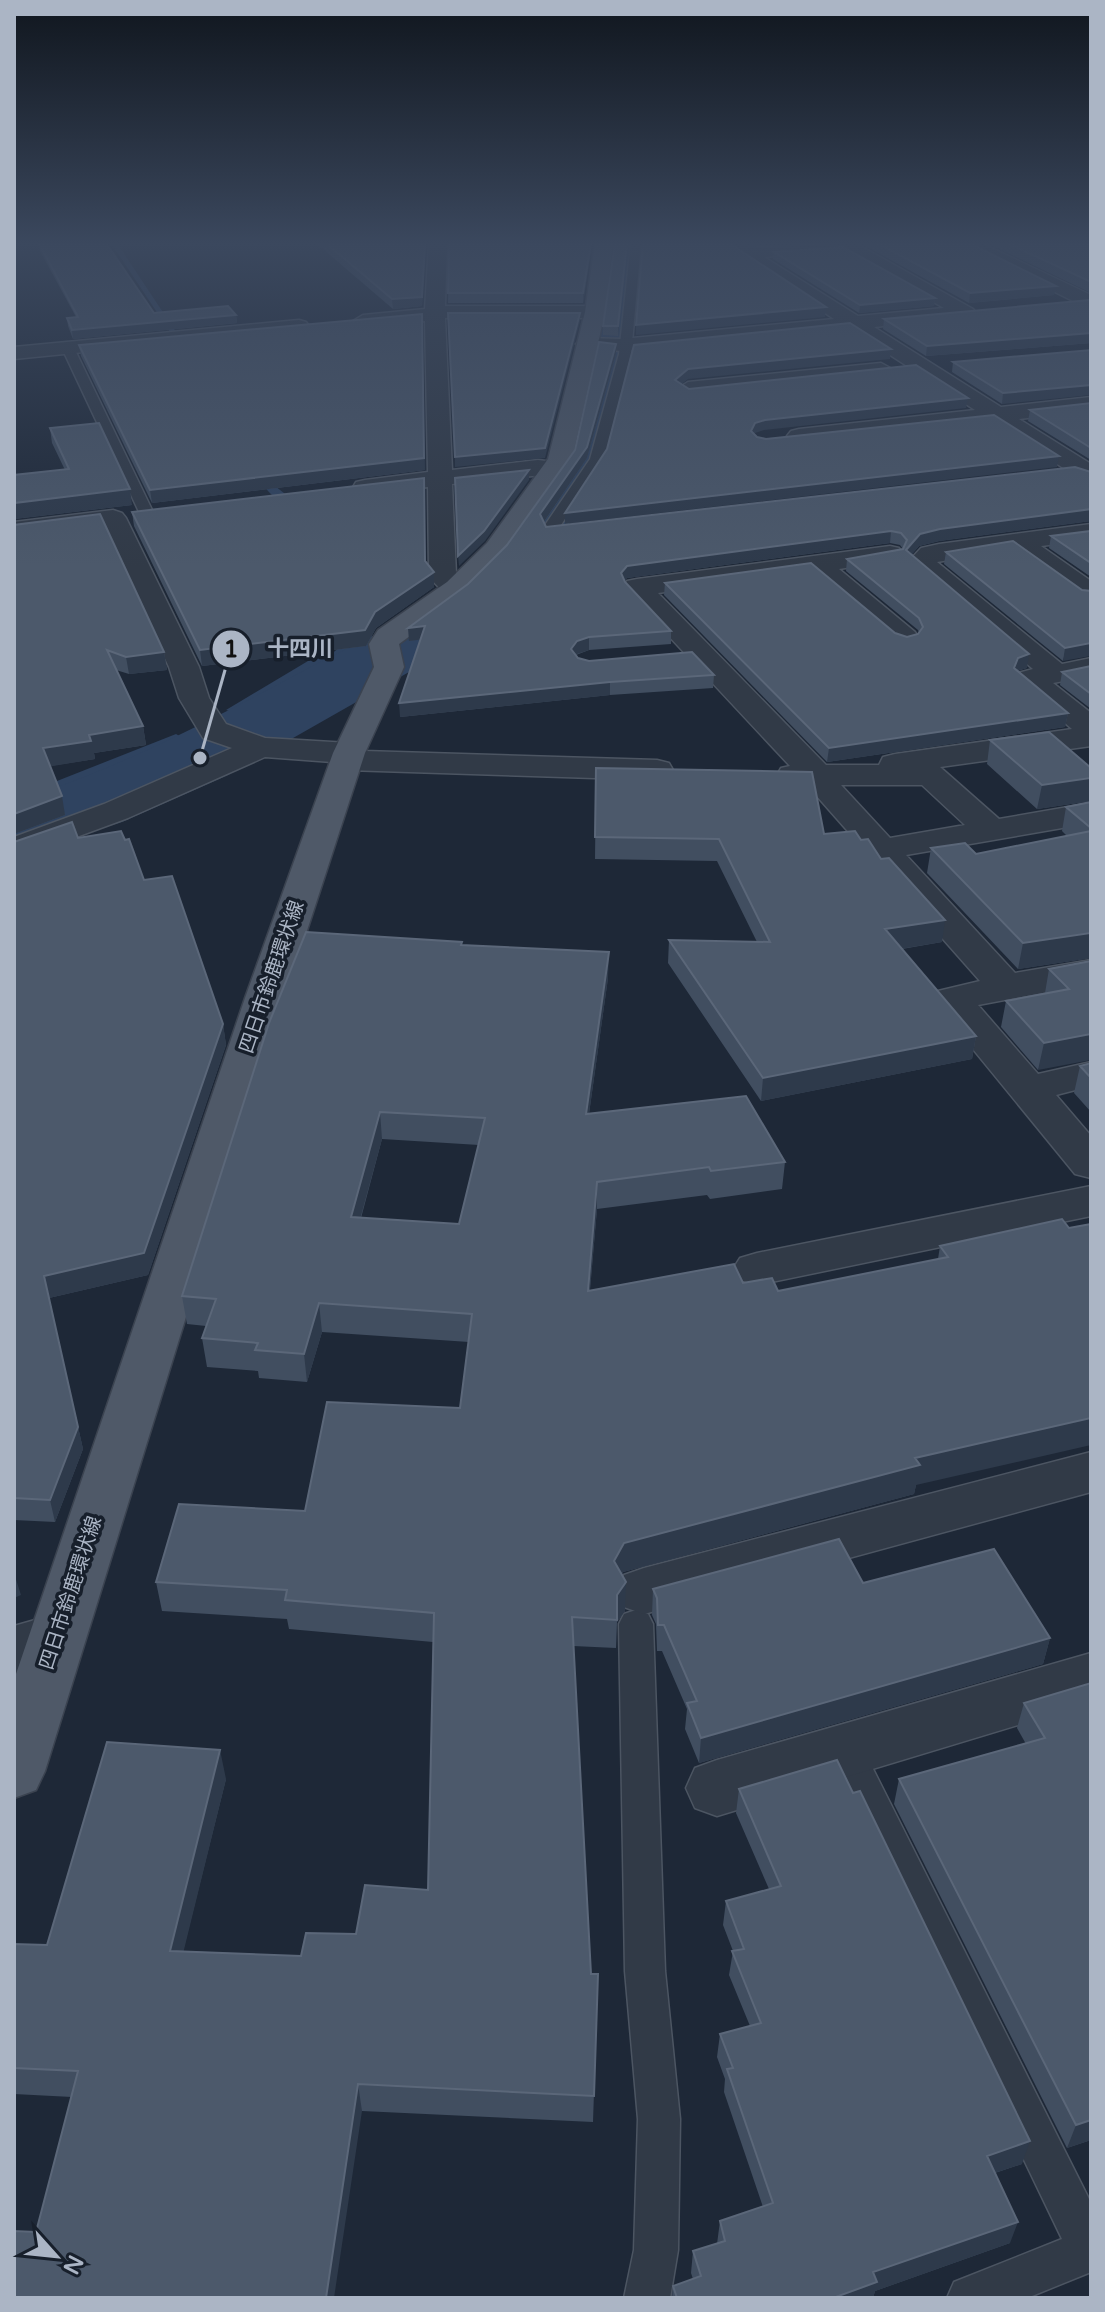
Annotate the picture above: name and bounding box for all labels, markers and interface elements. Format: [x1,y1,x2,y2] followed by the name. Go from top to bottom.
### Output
[211,626,349,672] callout: 十四川
[223,635,239,664] text: 1
[267,636,333,662] text: 十四川
[235,897,309,1057] street label: 四日市鈴鹿環状線
[35,1513,107,1673] street label: 四日市鈴鹿環状線
[16,2216,96,2296] north arrow
[57,2251,89,2278] text: N

